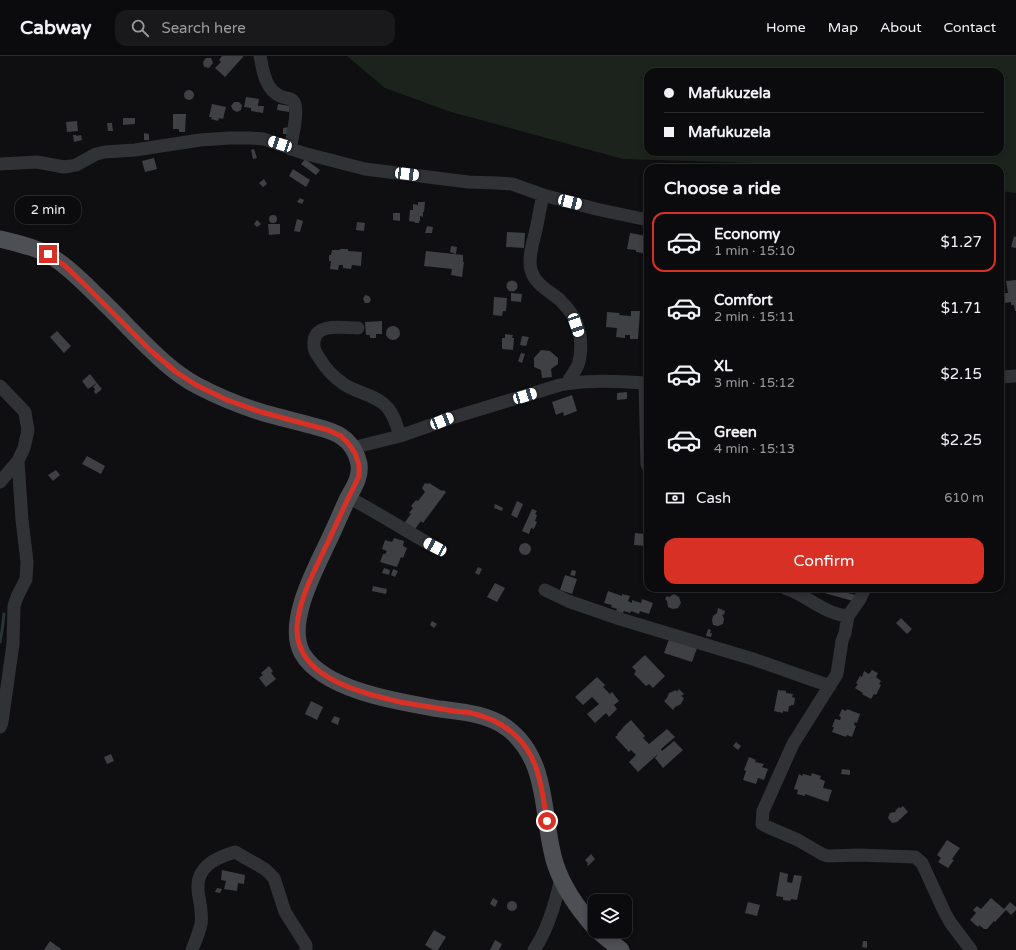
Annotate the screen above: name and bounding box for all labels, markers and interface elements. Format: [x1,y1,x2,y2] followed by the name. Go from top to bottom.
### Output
[115,10,395,46] search box
[20,17,91,39] text: Cabway
[129,17,151,39] icon: search
[161,19,246,37] text: Search here
[766,19,806,36] text: Home
[828,19,858,36] text: Map
[880,19,922,36] text: About
[944,19,996,36] text: Contact
[688,84,771,102] text: Mafukuzela
[688,123,771,141] text: Mafukuzela
[267,135,293,153] car
[394,167,420,181] car
[664,177,781,199] text: Choose a ride
[557,193,583,211] car
[15,196,81,224] callout: 2 min
[31,202,65,218] text: 2 min
[666,224,702,260] icon: car
[714,225,780,243] text: Economy
[941,233,982,251] text: $1.27
[714,243,795,259] text: 1 min · 15:10
[39,245,57,263] route end
[666,290,702,326] icon: car
[714,291,773,309] text: Comfort
[941,299,982,317] text: $1.71
[714,309,795,325] text: 2 min · 15:11
[566,312,586,338] car
[666,356,702,392] icon: car
[714,357,733,375] text: XL
[941,365,982,383] text: $2.15
[714,375,795,391] text: 3 min · 15:12
[512,387,538,405] car
[429,411,455,431] car
[666,422,702,458] icon: car
[714,423,757,441] text: Green
[941,431,982,449] text: $2.25
[714,441,795,457] text: 4 min · 15:13
[664,487,686,509] icon: cash
[696,489,731,507] text: Cash
[944,490,984,506] text: 610 m
[422,536,448,558] car
[664,538,984,584] button: Confirm
[538,812,556,830] route start
[588,894,632,938] map controls
[588,894,632,938] button: layers

